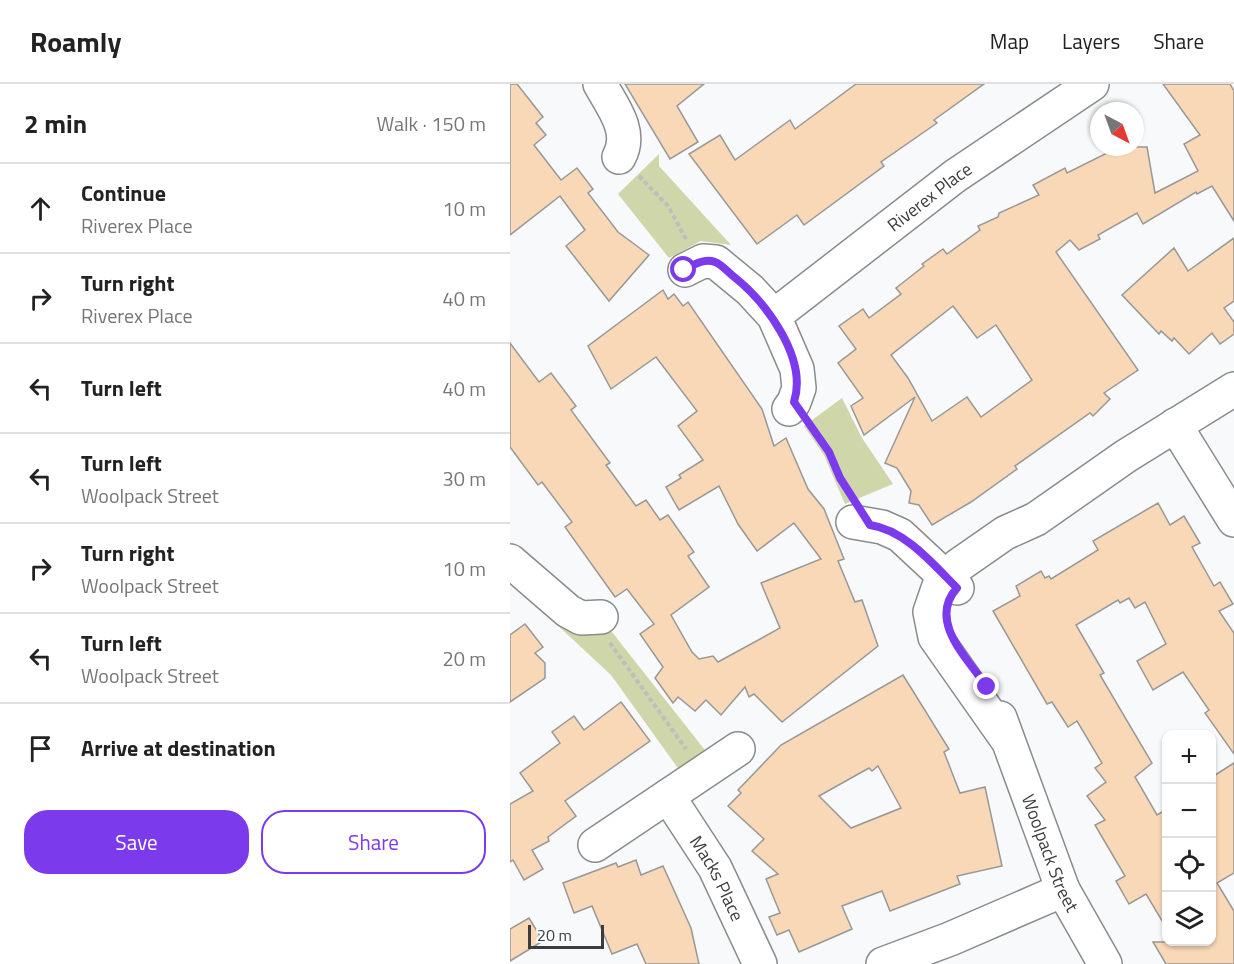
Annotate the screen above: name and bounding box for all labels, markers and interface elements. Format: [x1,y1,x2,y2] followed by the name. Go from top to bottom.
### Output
[30,20,121,63] text: Roamly
[990,25,1029,57] text: Map
[1062,25,1120,57] text: Layers
[1153,25,1204,57] text: Share
[1090,102,1144,156] north arrow
[24,104,87,143] text: 2 min
[377,108,486,139] text: Walk · 150 m
[881,155,977,238] street label: Riverex Place
[81,176,166,210] text: Continue
[24,192,57,225] icon: ahead
[442,193,486,224] text: 10 m
[81,210,193,241] text: Riverex Place
[670,256,696,282] route start
[81,266,175,300] text: Turn right
[24,282,57,315] icon: right
[442,283,486,314] text: 40 m
[81,300,193,331] text: Riverex Place
[81,371,162,405] text: Turn left
[24,372,57,405] icon: left
[442,373,486,404] text: 40 m
[81,446,162,480] text: Turn left
[24,462,57,495] icon: left
[442,463,486,494] text: 30 m
[81,480,219,511] text: Woolpack Street
[81,536,175,570] text: Turn right
[24,552,57,585] icon: right
[442,553,486,584] text: 10 m
[81,570,219,601] text: Woolpack Street
[81,626,162,660] text: Turn left
[24,642,57,675] icon: left
[442,643,486,674] text: 20 m
[81,660,219,691] text: Woolpack Street
[973,673,999,699] route end
[1162,730,1216,946] map controls
[1162,730,1216,784] button: +
[81,731,276,765] text: Arrive at destination
[24,732,57,765] icon: arrive
[1162,784,1216,838] button: −
[1015,790,1086,917] street label: Woolpack Street
[24,810,249,874] button: Save
[261,810,486,874] button: Share
[684,830,751,925] street label: Macks Place
[1162,838,1216,892] button: locate
[1162,892,1216,946] button: layers
[528,922,604,950] scale bar
[537,923,572,947] text: 20 m

